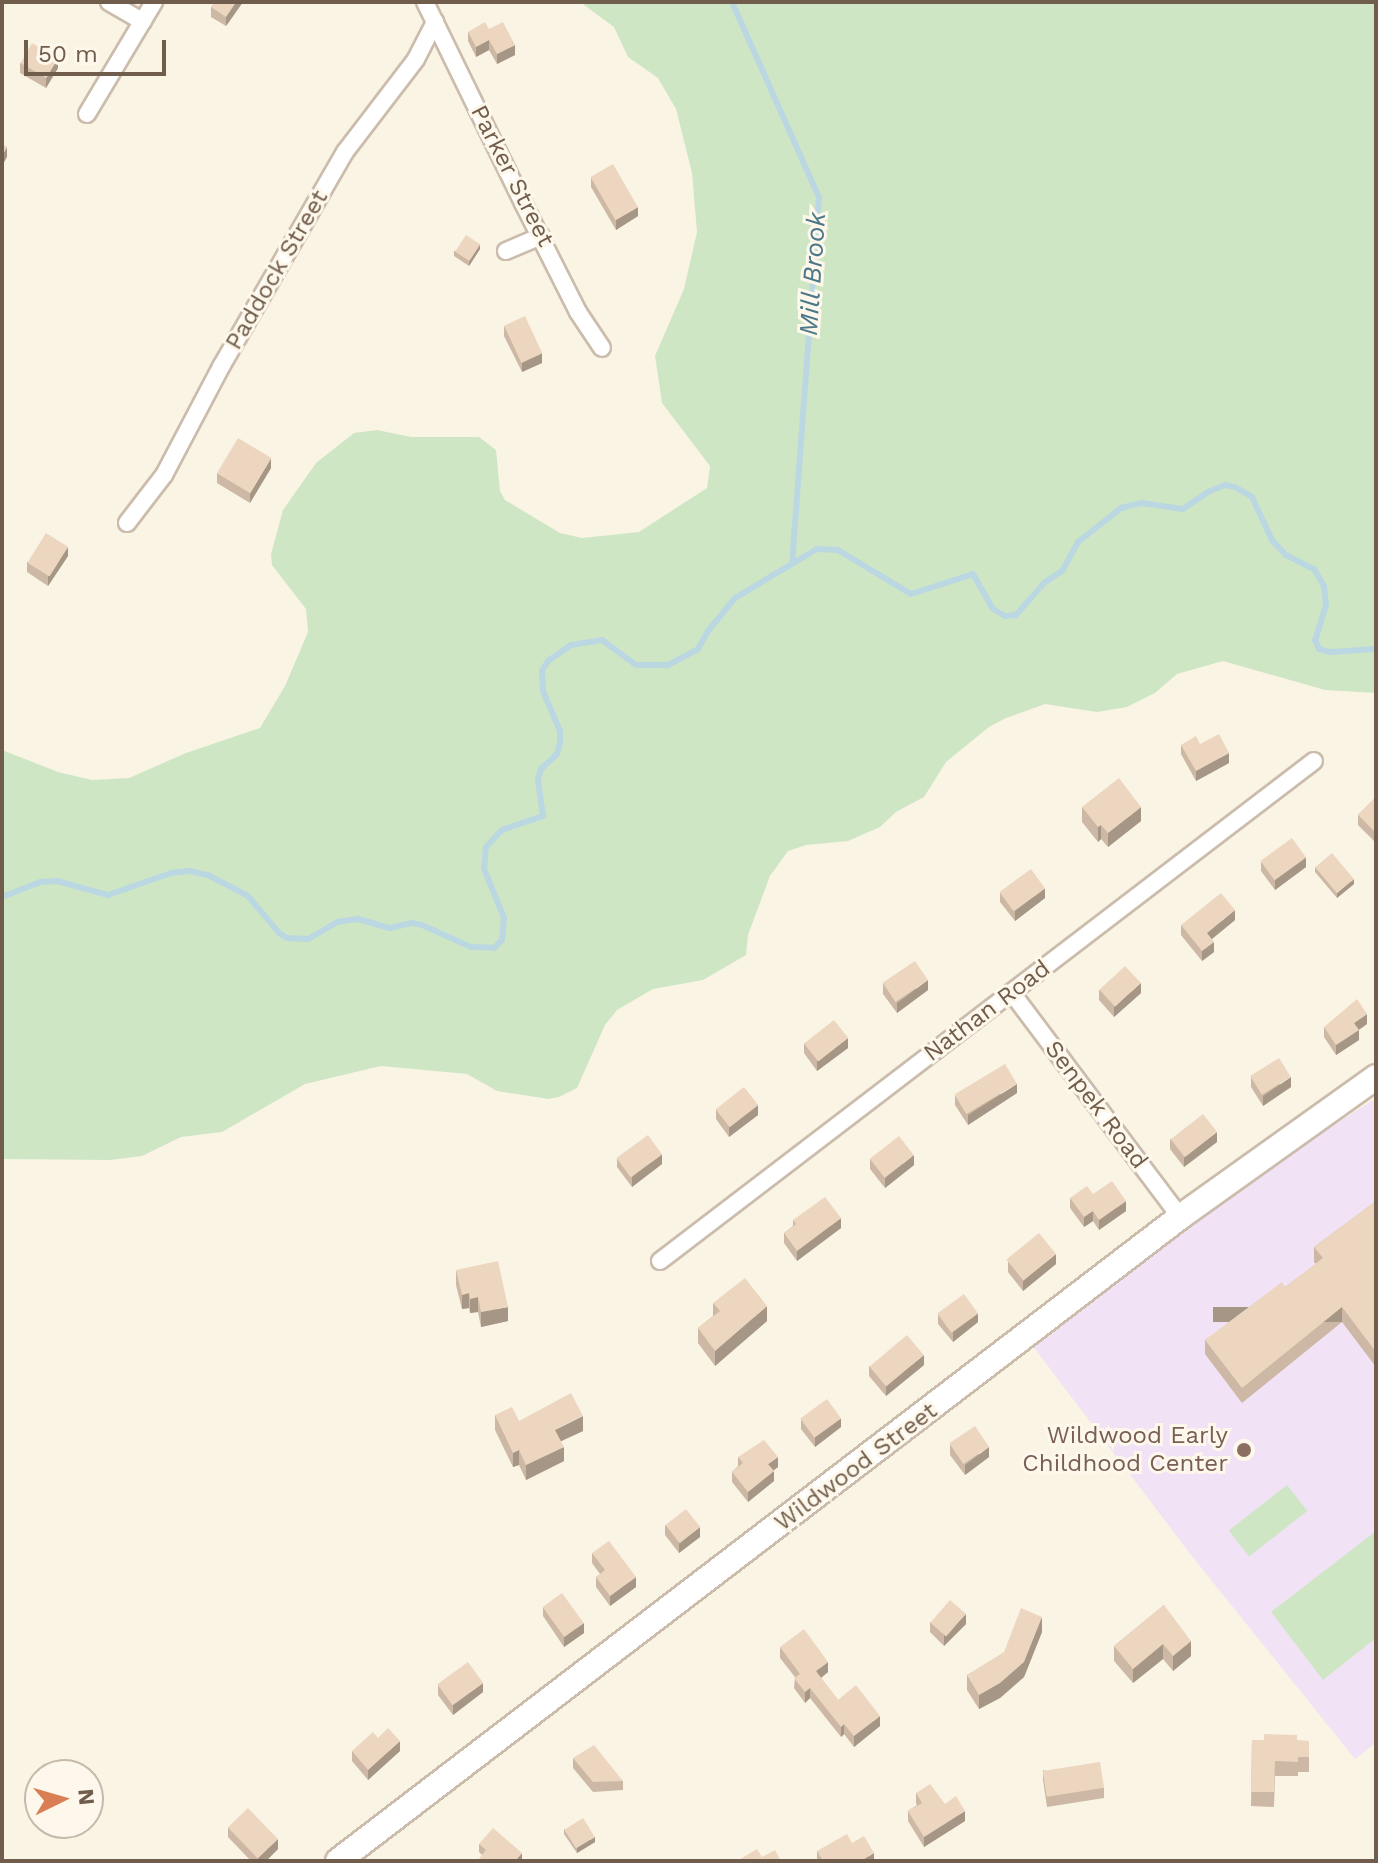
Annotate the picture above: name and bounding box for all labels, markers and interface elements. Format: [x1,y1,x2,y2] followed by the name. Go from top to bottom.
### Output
[28,24,170,74] scale bar
[38,40,98,68] text: 50 m
[464,100,560,252] street label: Parker Street
[219,185,335,355] street label: Paddock Street
[793,211,833,337] water label: Mill Brook
[918,954,1056,1068] street label: Nathan Road
[1038,1035,1154,1175] street label: Senpek Road
[769,1397,943,1537] street label: Wildwood Street
[1022,1422,1228,1478] place label: Wildwood Early Childhood Center
[1235,1441,1253,1459] marker: Wildwood Early Childhood Center
[24,1759,104,1839] north arrow
[73,1788,100,1806] text: N

